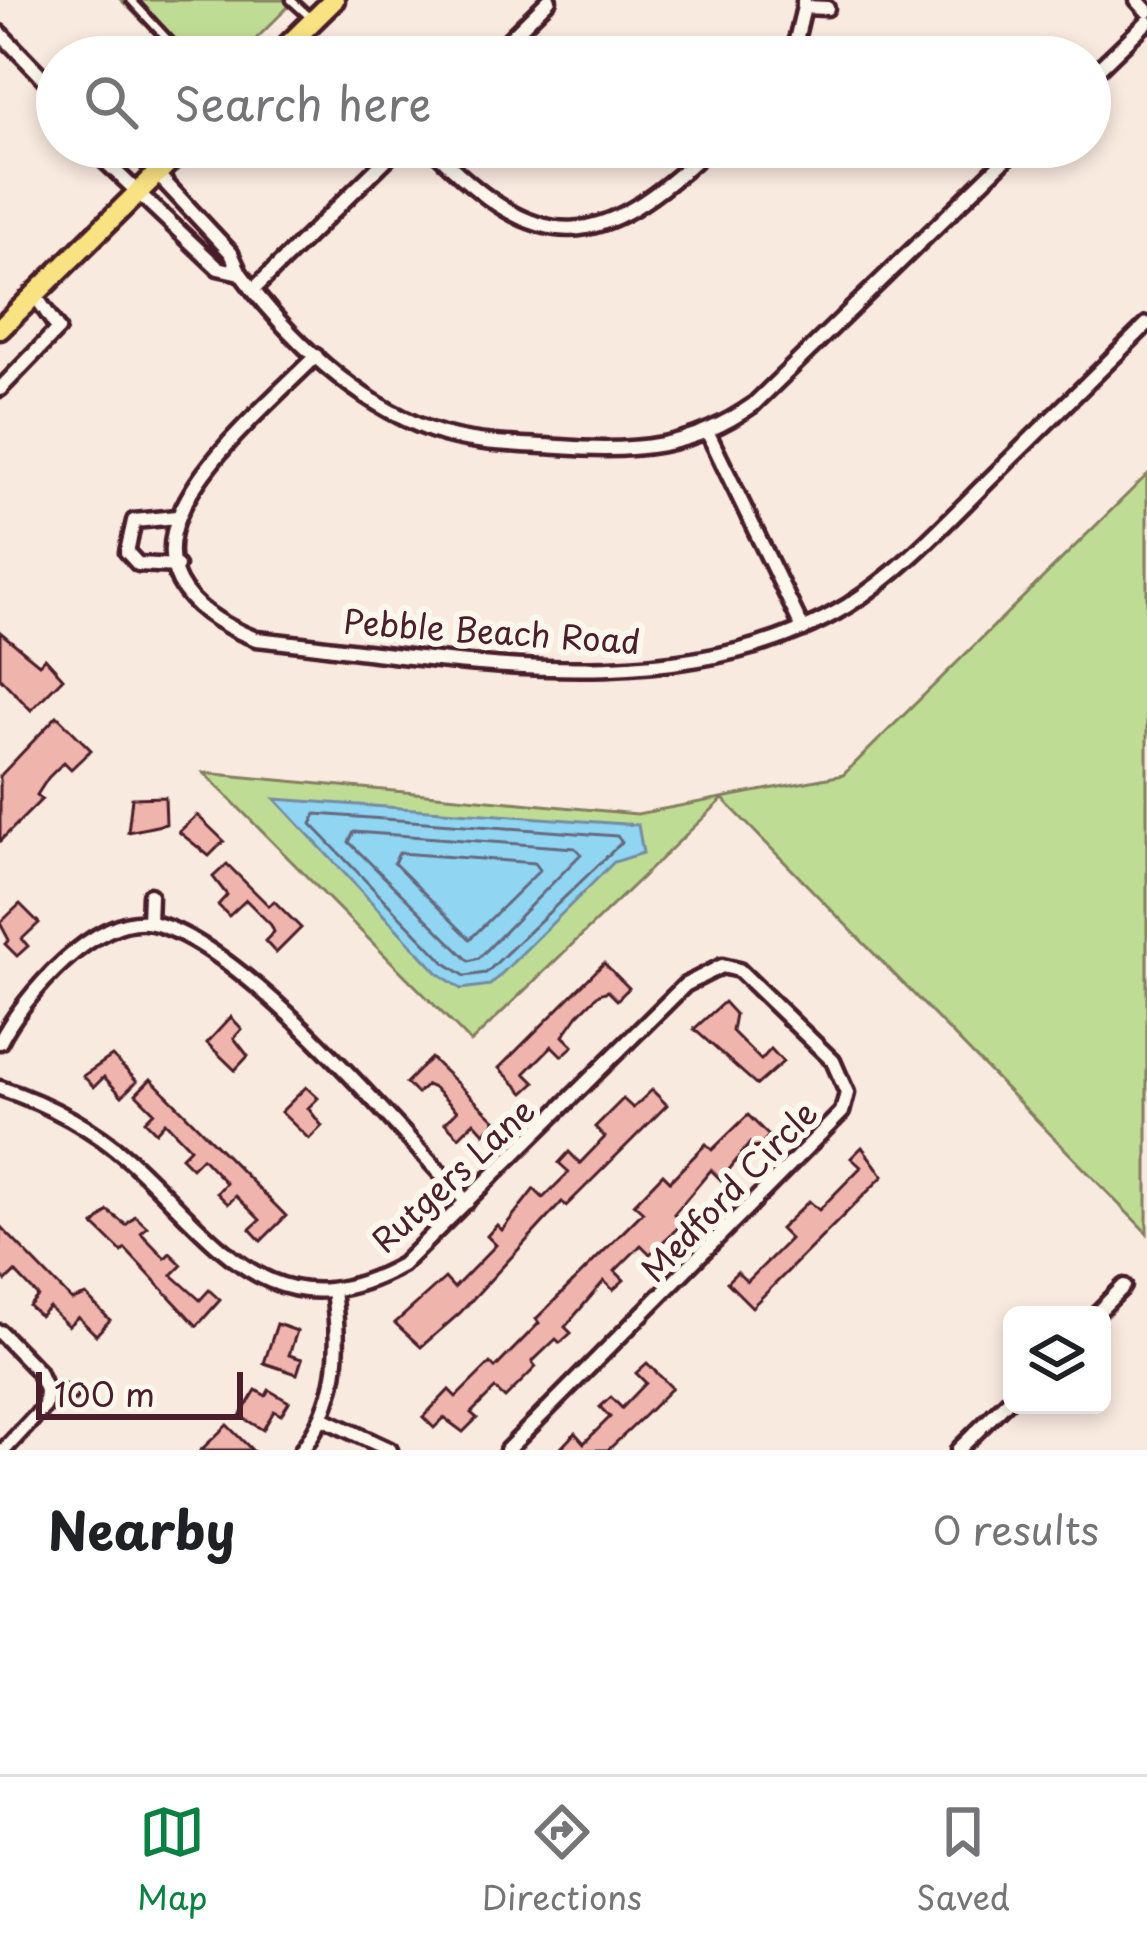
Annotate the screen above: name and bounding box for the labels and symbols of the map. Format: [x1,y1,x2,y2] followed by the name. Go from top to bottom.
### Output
[342,595,642,665] street label: Pebble Beach Road
[359,1085,545,1263] street label: Rutgers Lane
[628,1088,828,1292] street label: Medford Circle
[36,1366,243,1419] scale bar

